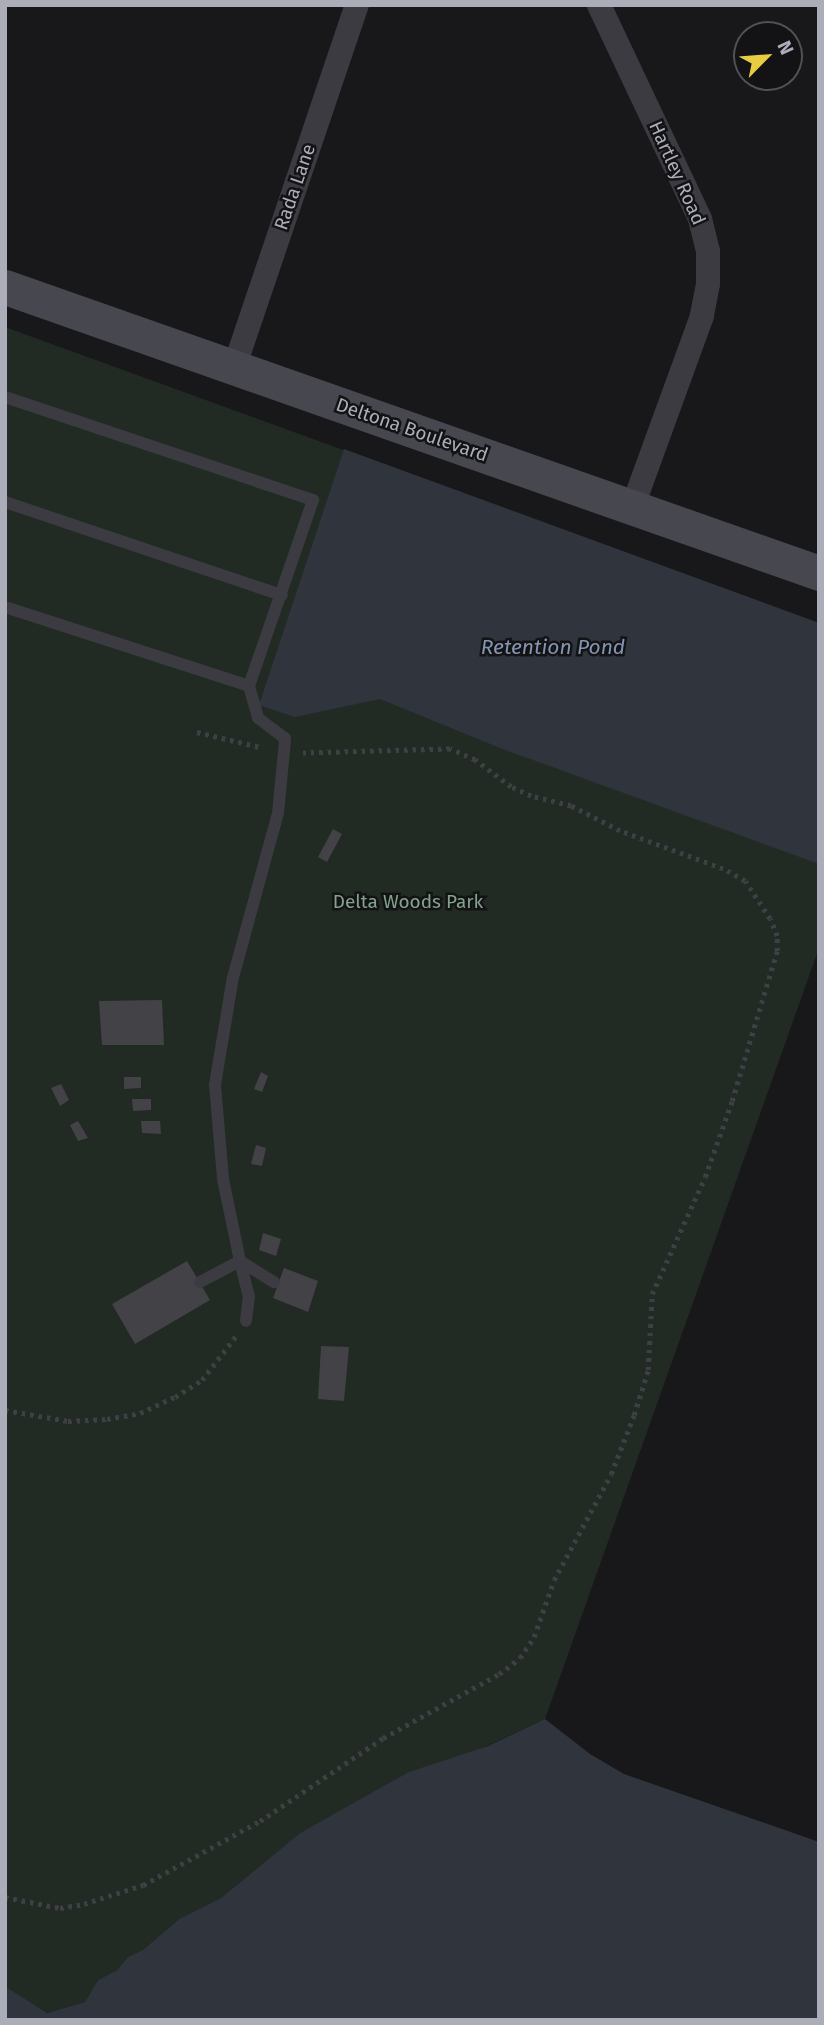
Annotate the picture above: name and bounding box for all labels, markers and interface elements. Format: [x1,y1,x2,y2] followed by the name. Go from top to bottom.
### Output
[733,21,803,91] north arrow
[773,37,799,58] text: N
[644,118,710,228] street label: Hartley Road
[270,141,320,233] street label: Rada Lane
[333,393,491,467] street label: Deltona Boulevard
[481,634,625,660] water label: Retention Pond
[333,891,483,913] park label: Delta Woods Park

